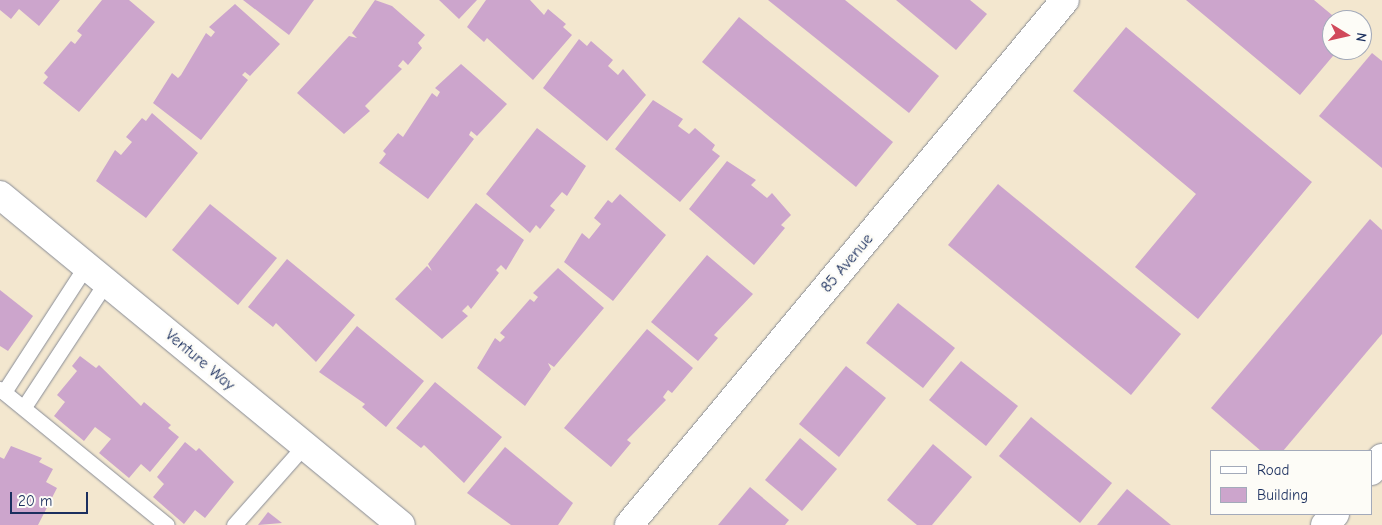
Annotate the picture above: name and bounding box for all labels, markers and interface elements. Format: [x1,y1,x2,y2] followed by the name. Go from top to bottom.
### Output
[1322,10,1372,60] north arrow
[1352,31,1370,43] text: N
[817,230,877,296] street label: 85 Avenue
[161,325,239,395] street label: Venture Way
[1210,450,1372,515] legend
[1257,461,1289,479] text: Road
[12,482,90,514] scale bar
[1257,486,1308,504] text: Building
[18,492,52,510] text: 20 m

